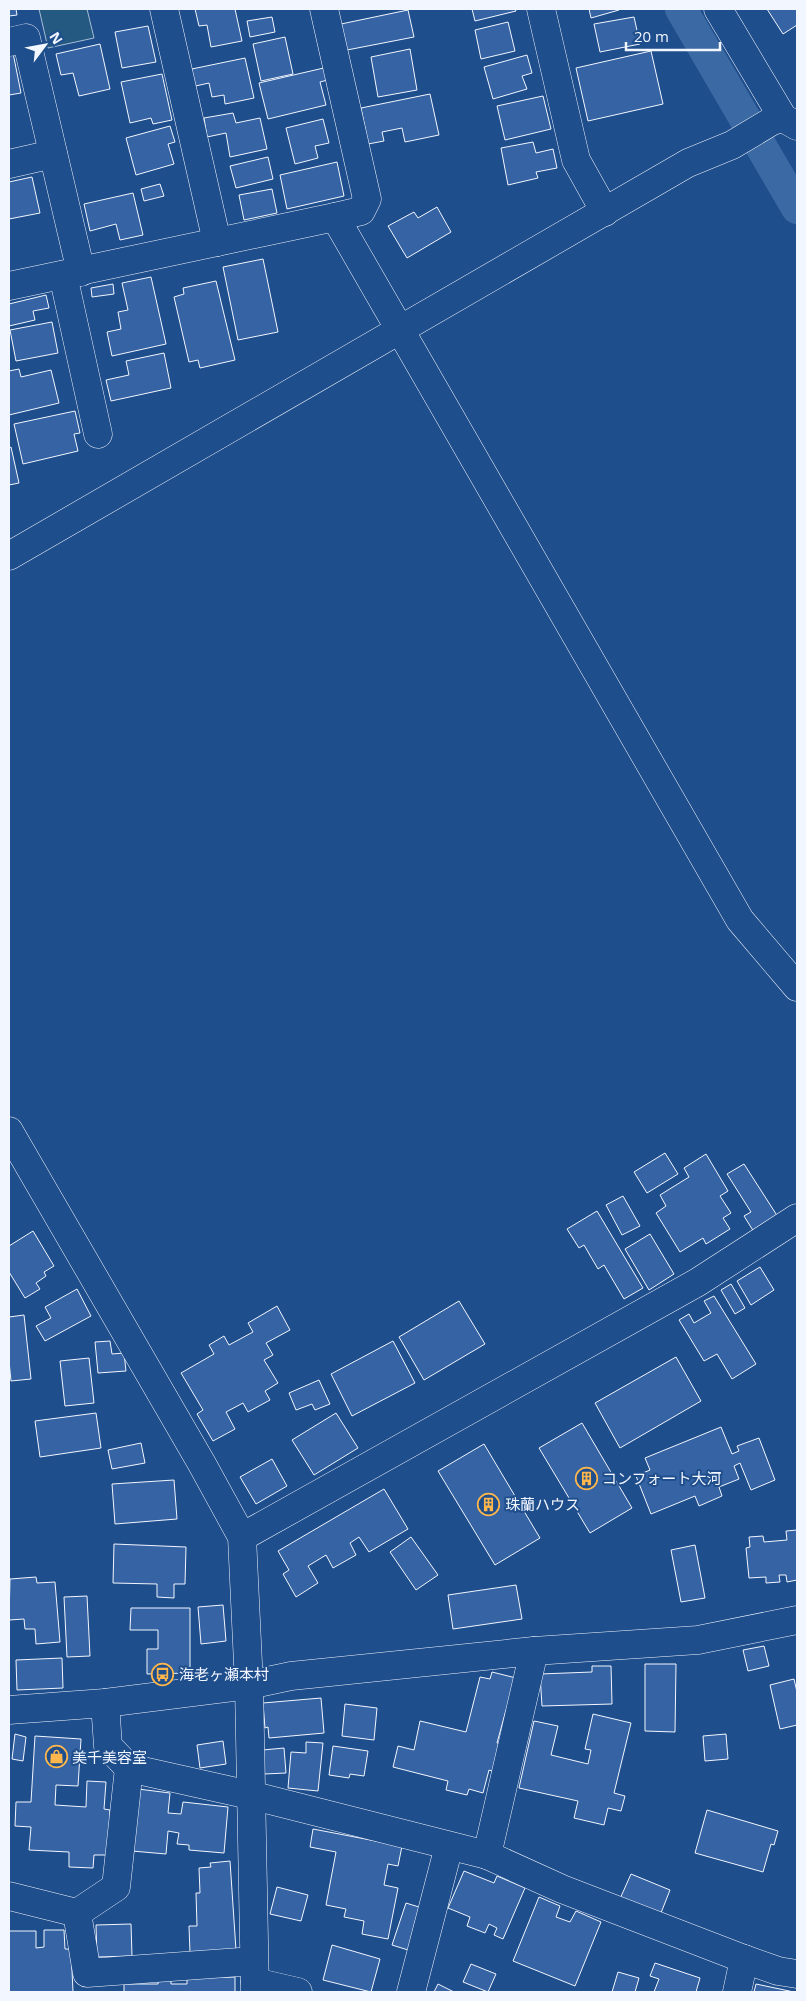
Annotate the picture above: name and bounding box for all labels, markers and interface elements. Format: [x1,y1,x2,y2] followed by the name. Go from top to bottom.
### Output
[20,20,70,70] north arrow
[626,20,720,52] scale bar
[634,26,669,46] text: 20 m
[45,28,68,48] text: N
[574,1466,598,1490] building icon: コンフォート大河
[602,1468,722,1488] place label: コンフォート大河
[477,1492,501,1516] building icon: 珠蘭ハウス
[505,1494,580,1514] place label: 珠蘭ハウス
[151,1662,175,1686] bus stop icon: 海老ヶ瀬本村
[179,1664,269,1684] place label: 海老ヶ瀬本村
[44,1745,68,1769] shop icon: 美千美容室
[72,1747,147,1767] place label: 美千美容室

